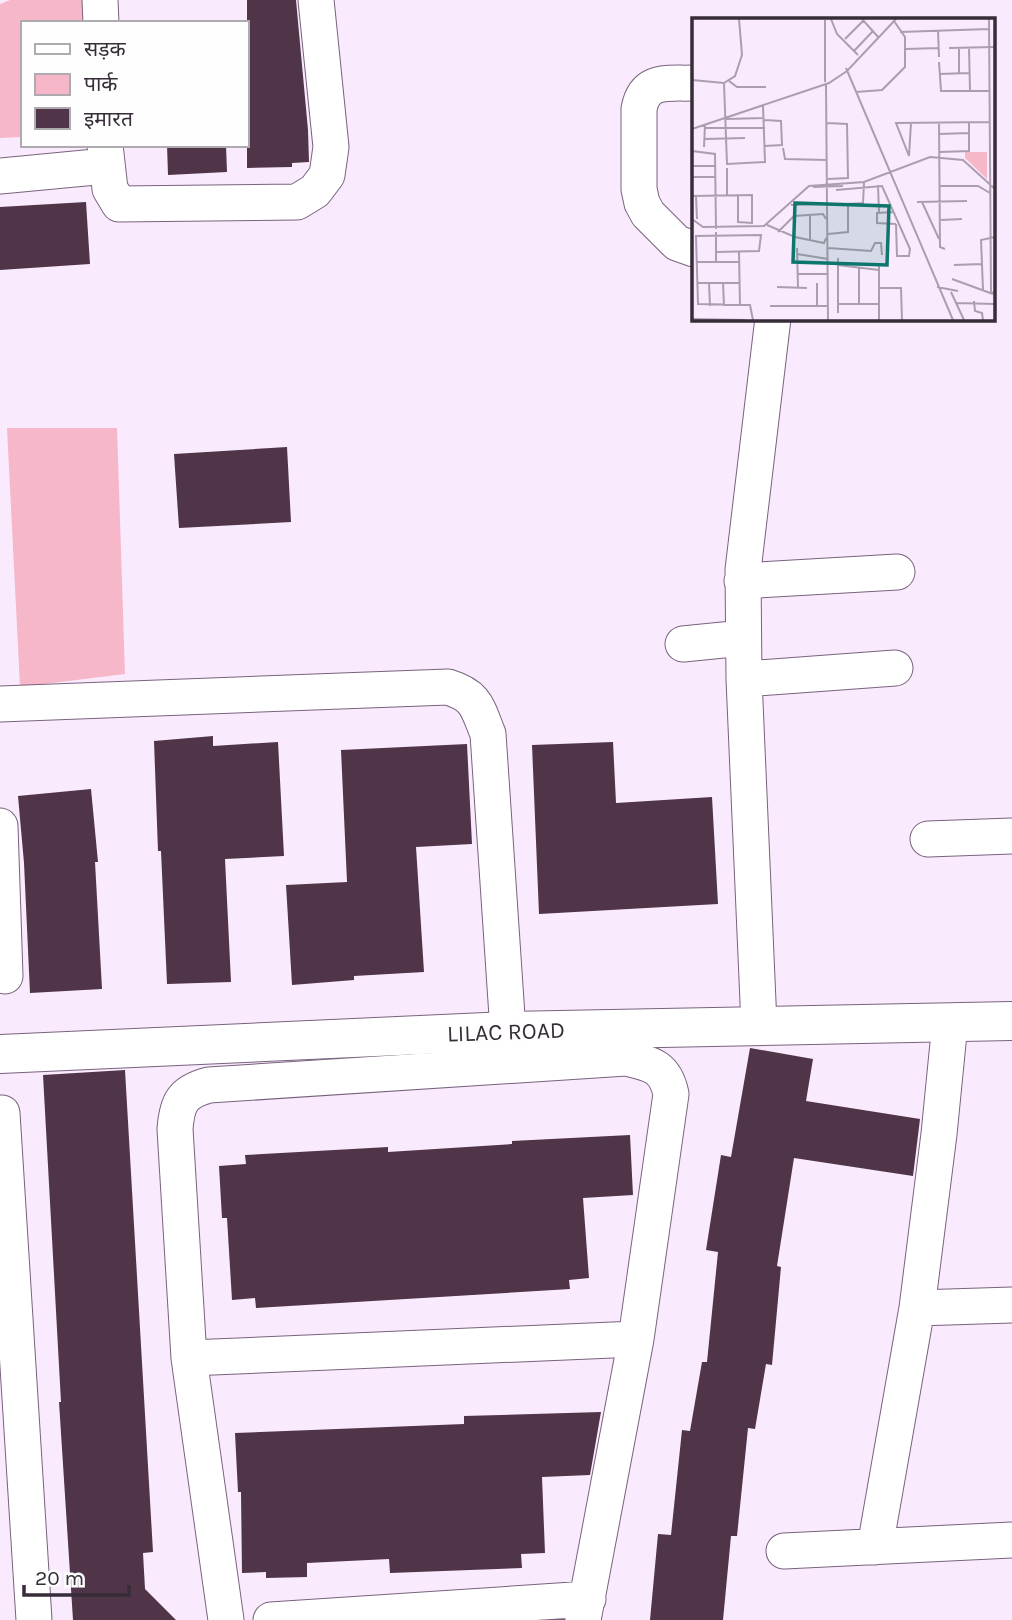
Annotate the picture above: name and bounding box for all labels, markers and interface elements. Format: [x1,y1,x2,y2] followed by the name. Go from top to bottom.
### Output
[692,18,995,320] inset map
[21,21,248,147] legend
[84,37,126,61] text: सड़क
[84,72,118,96] text: पार्क
[84,107,134,131] text: इमारत
[447,1016,565,1048] street label: LILAC ROAD
[24,1554,130,1598] scale bar
[35,1566,84,1590] text: 20 m

